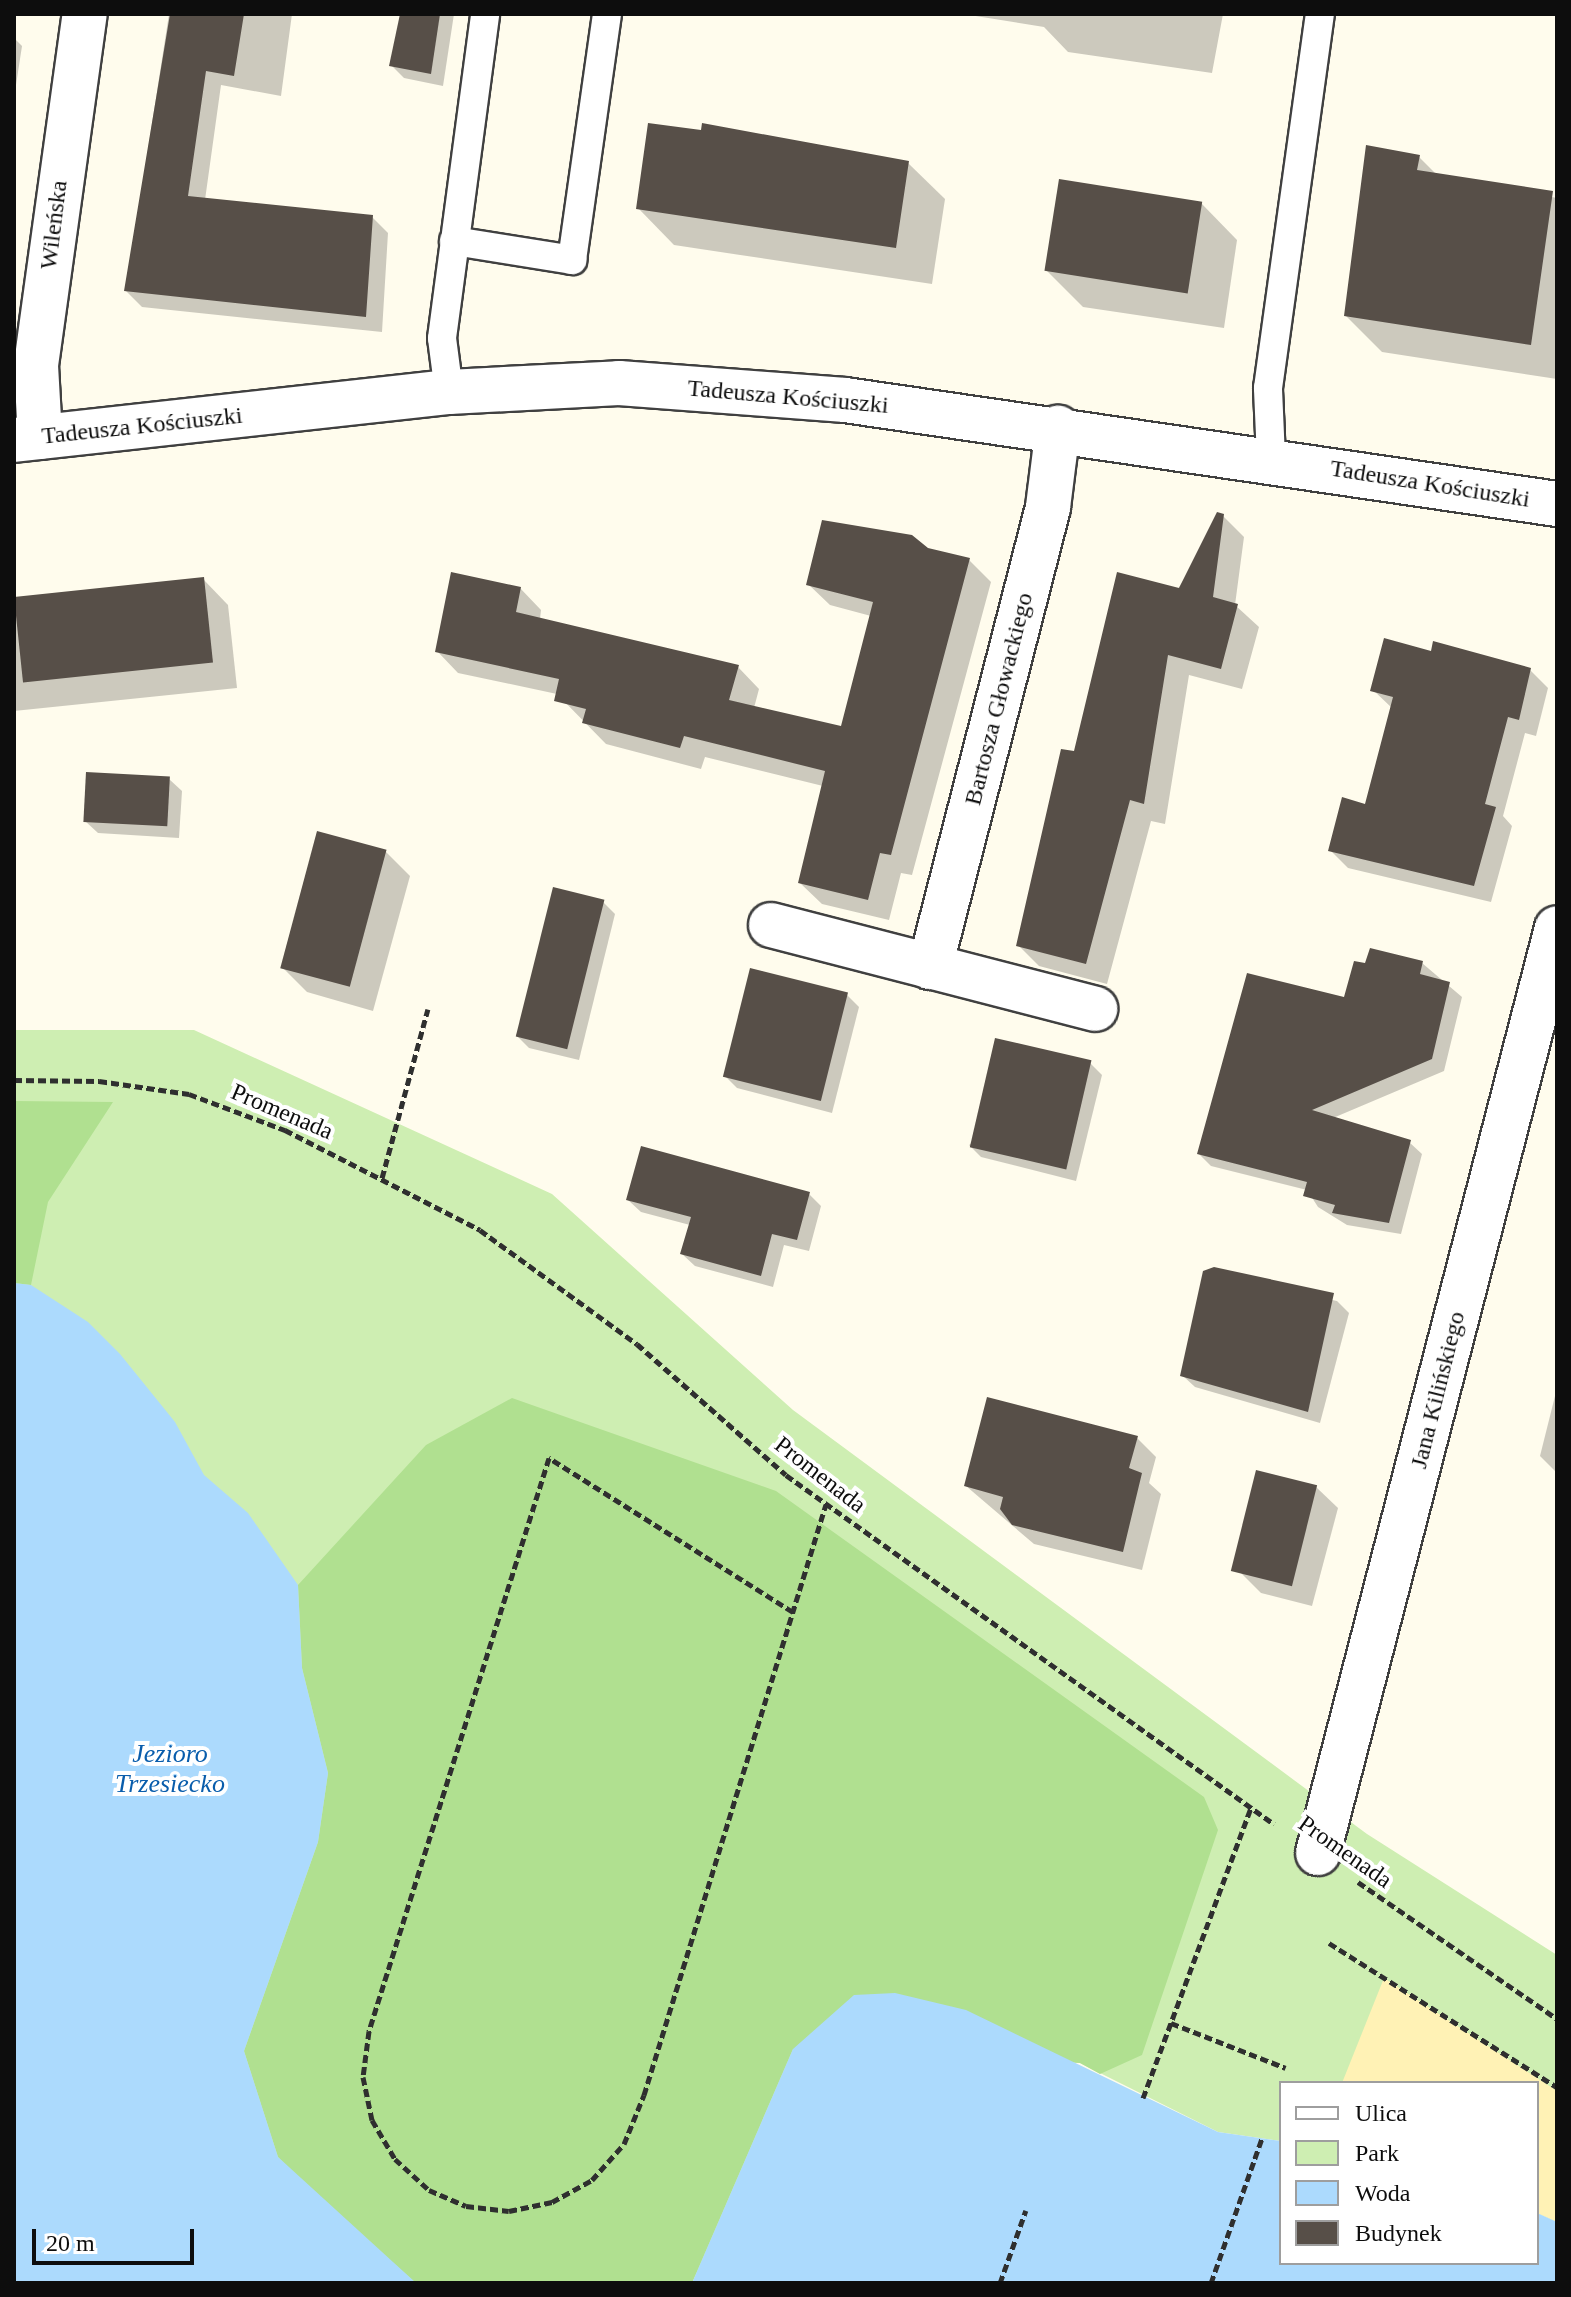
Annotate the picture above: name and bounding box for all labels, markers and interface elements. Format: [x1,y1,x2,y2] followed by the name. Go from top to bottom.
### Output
[34,179,74,271] street label: Wileńska
[686,374,890,420] street label: Tadeusza Kościuszki
[40,401,244,451] street label: Tadeusza Kościuszki
[1328,454,1532,514] street label: Tadeusza Kościuszki
[959,590,1039,808] street label: Bartosza Głowackiego
[227,1078,337,1146] street label: Promenada
[1405,1309,1471,1471] street label: Jana Kilińskiego
[769,1430,871,1520] street label: Promenada
[115,1738,225,1800] water label: Jezioro Trzesiecko
[1293,1809,1397,1895] street label: Promenada
[1279,2081,1539,2265] legend
[1355,2100,1407,2126] text: Ulica
[1355,2140,1399,2166] text: Park
[1355,2180,1410,2206] text: Woda
[36,2213,198,2263] scale bar
[1355,2220,1442,2246] text: Budynek
[46,2230,95,2256] text: 20 m

